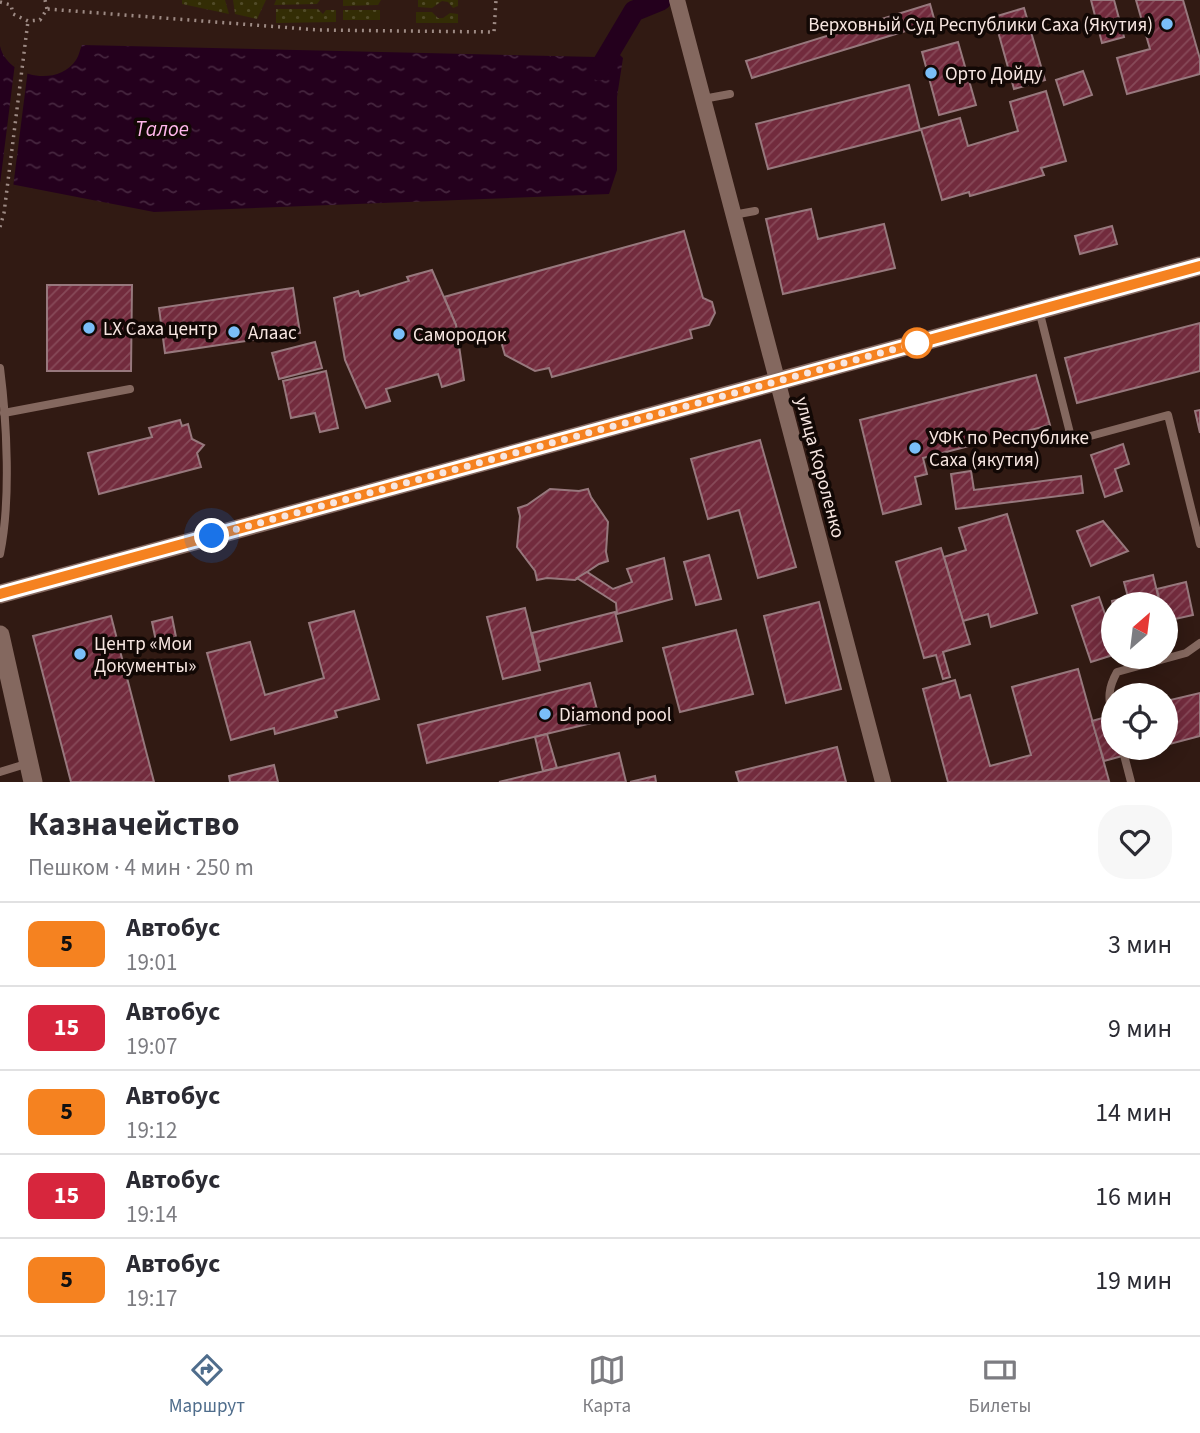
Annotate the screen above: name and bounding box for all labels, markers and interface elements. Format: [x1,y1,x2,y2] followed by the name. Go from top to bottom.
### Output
[808,12,1153,39] place label: Верховный Суд Республики Саха (Якутия)
[1159,16,1175,32] marker: Верховный Суд Республики Саха (Якутия)
[945,61,1043,88] place label: Орто Дойду
[923,65,939,81] marker: Орто Дойду
[135,114,189,144] water label: Талое
[103,316,218,343] place label: LX Саха центр
[81,320,97,336] marker: LX Саха центр
[248,320,297,347] place label: Алаас
[413,322,507,349] place label: Самородок
[226,324,242,340] marker: Алаас
[391,326,407,342] marker: Самородок
[902,328,932,358] unlabelled marker
[788,394,851,541] street label: улица Короленко
[929,425,1089,474] place label: УФК по Республике Саха (якутия)
[907,440,923,456] marker: УФК по Республике Саха (якутия)
[194,518,229,553] your location
[1101,592,1178,668] north arrow
[1101,592,1178,760] map controls
[94,631,196,680] place label: Центр «Мои Документы»
[72,646,88,662] marker: Центр «Мои Документы»
[1101,683,1178,760] button: locate
[559,702,672,729] place label: Diamond pool
[537,706,553,722] marker: Diamond pool
[28,801,240,848] text: Казначейство
[1098,805,1172,879] button: heart
[28,851,254,884] text: Пешком · 4 мин · 250 m
[126,909,220,946] text: Автобус
[60,926,73,961] text: 5
[1108,926,1172,963] text: 3 мин
[126,946,177,979] text: 19:01
[126,993,220,1030] text: Автобус
[54,1010,79,1045] text: 15
[1108,1010,1172,1047] text: 9 мин
[126,1030,177,1063] text: 19:07
[126,1077,220,1114] text: Автобус
[60,1094,73,1129] text: 5
[1095,1094,1172,1131] text: 14 мин
[126,1114,177,1147] text: 19:12
[126,1161,220,1198] text: Автобус
[54,1178,79,1213] text: 15
[1095,1178,1172,1215] text: 16 мин
[126,1198,177,1231] text: 19:14
[126,1245,220,1282] text: Автобус
[60,1262,73,1297] text: 5
[1095,1262,1172,1299] text: 19 мин
[126,1282,177,1315] text: 19:17
[169,1351,245,1420] tab: Маршрут
[582,1351,631,1420] tab: Карта
[969,1351,1031,1420] tab: Билеты

